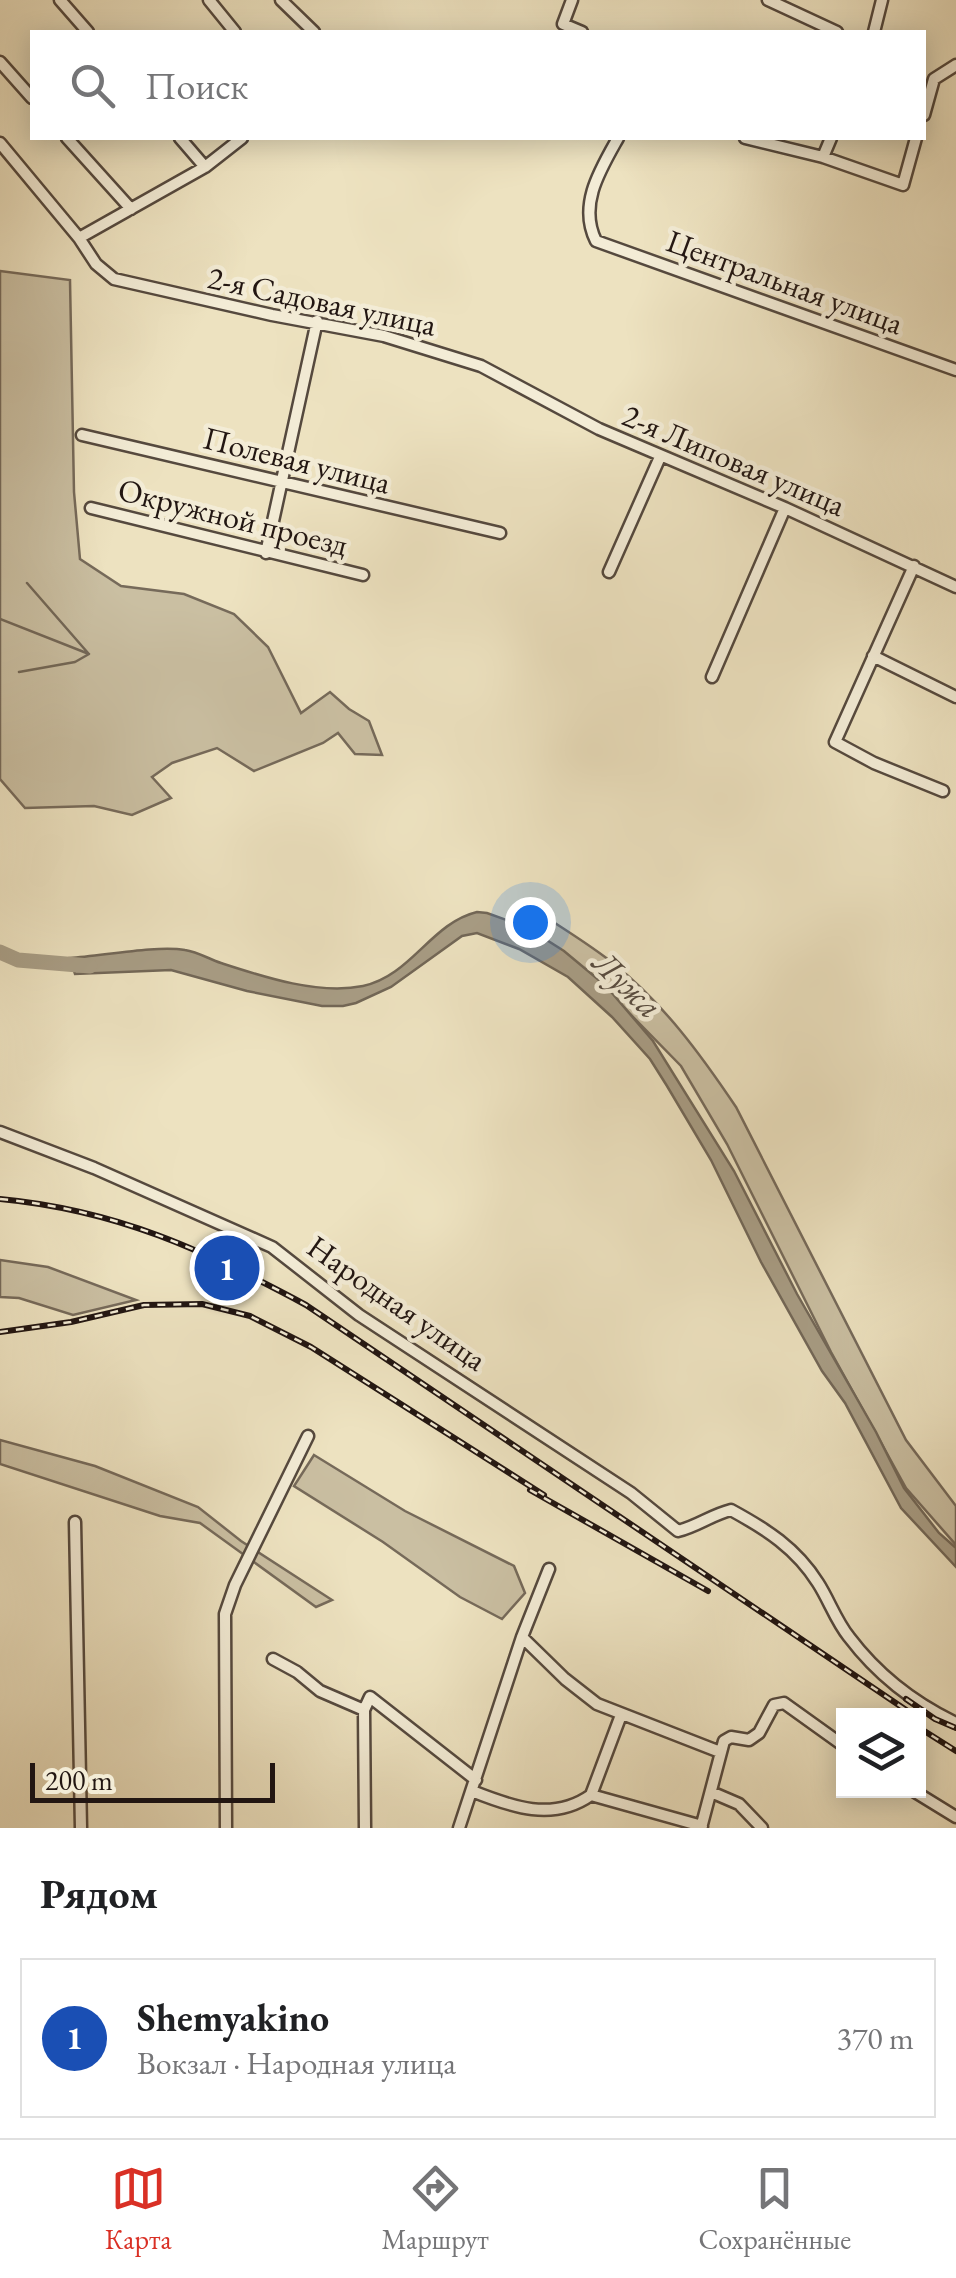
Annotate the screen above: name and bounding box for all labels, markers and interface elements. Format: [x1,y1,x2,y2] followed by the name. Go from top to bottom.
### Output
[30,30,926,140] search box
[65,58,120,113] icon: search
[145,61,248,110] text: Поиск
[661,220,909,344] street label: Центральная улица
[204,256,440,346] street label: 2-я Садовая улица
[616,394,852,526] street label: 2-я Липовая улица
[199,416,395,504] street label: Полевая улица
[114,468,353,566] street label: Окружной проезд
[505,897,556,948] your location
[582,939,672,1028] water label: Лужа
[299,1226,495,1380] street label: Народная улица
[194,1230,260,1306] pin: 1
[836,1708,926,1798] map controls
[836,1708,926,1798] button: layers
[30,1758,275,1802] scale bar
[45,1762,113,1798] text: 200 m
[40,1866,158,1921] text: Рядом
[137,1993,329,2042] text: Shemyakino
[66,2017,83,2059] text: 1
[837,2017,914,2059] text: 370 m
[137,2042,456,2084] text: Вокзал · Народная улица
[105,2161,172,2257] tab: Карта
[381,2161,489,2257] tab: Маршрут
[698,2161,851,2257] tab: Сохранённые

